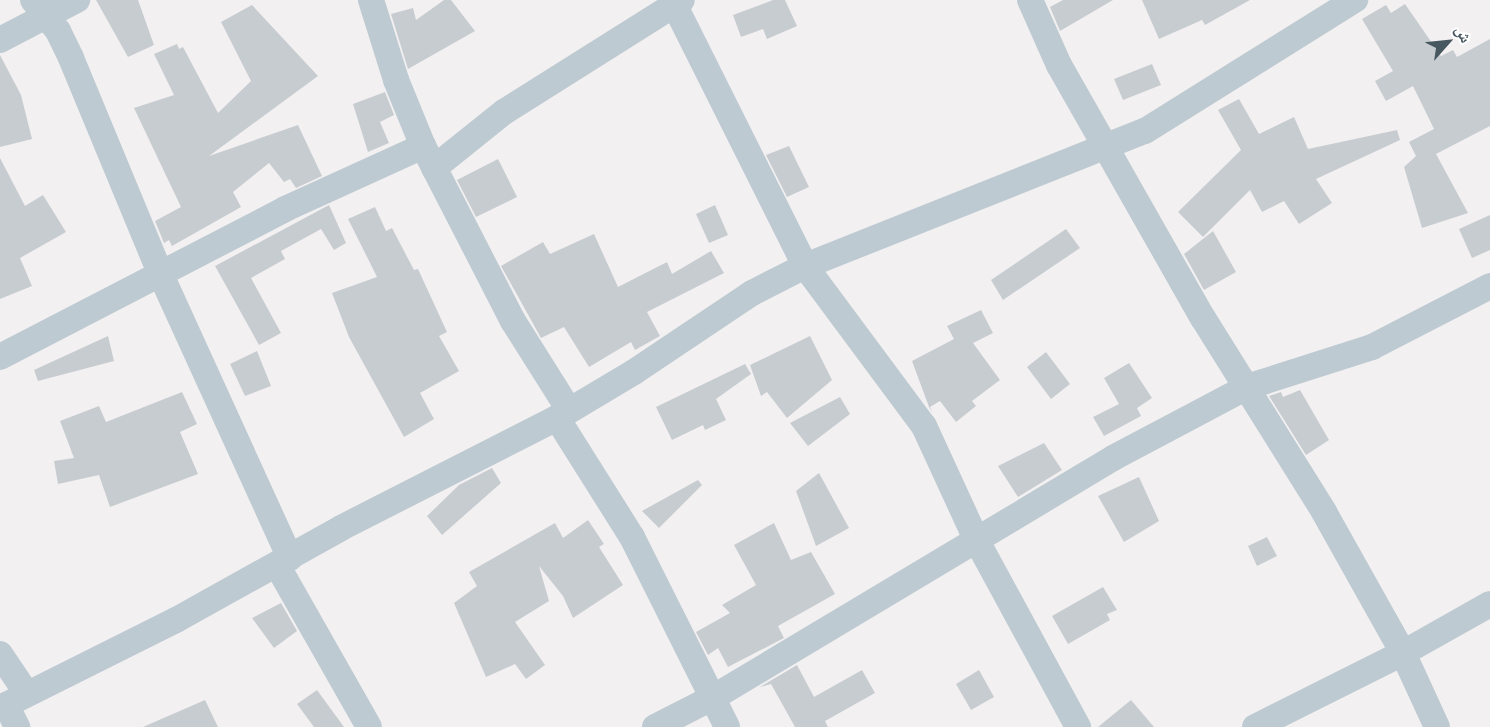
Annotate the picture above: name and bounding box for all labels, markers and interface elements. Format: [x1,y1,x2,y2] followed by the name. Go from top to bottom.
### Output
[1418,12,1478,72] north arrow
[1451,22,1477,46] text: ش

